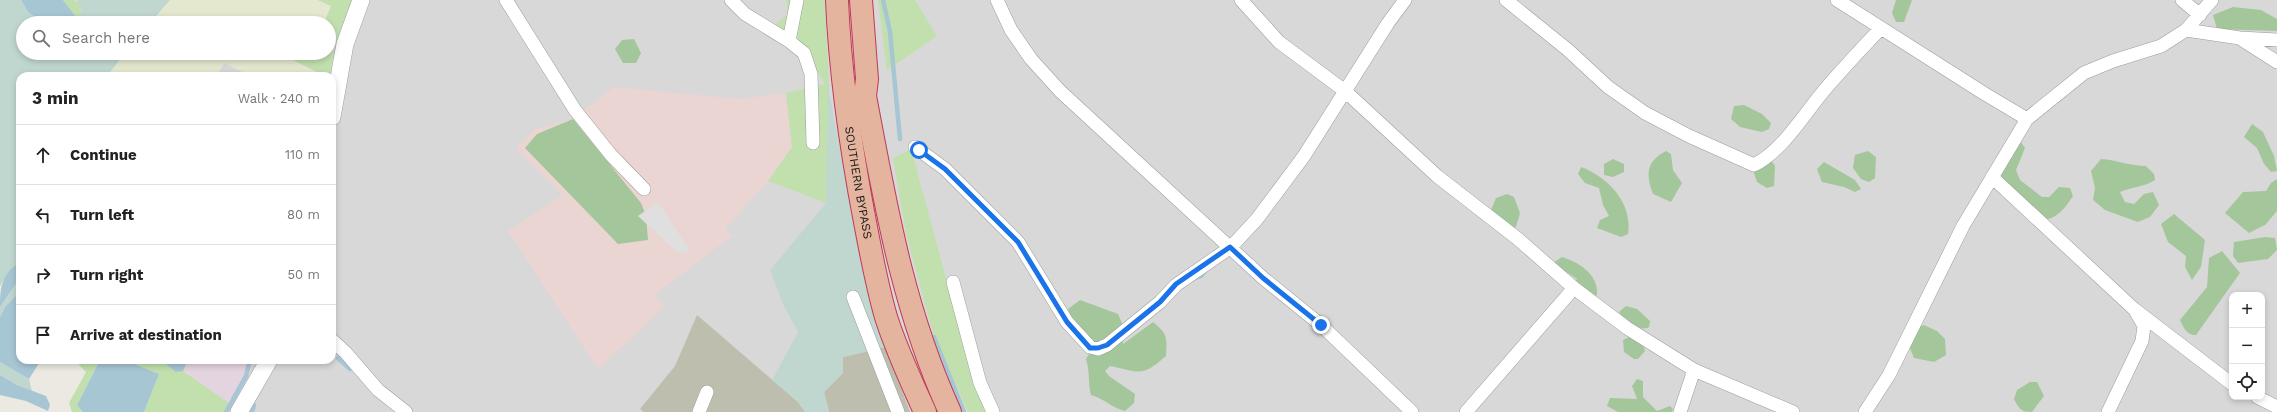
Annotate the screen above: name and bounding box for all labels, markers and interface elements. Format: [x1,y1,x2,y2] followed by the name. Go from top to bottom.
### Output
[16,16,336,60] search box
[30,27,52,49] icon: search
[62,29,150,47] text: Search here
[32,88,78,108] text: 3 min
[238,91,320,106] text: Walk · 240 m
[842,125,875,240] street label: SOUTHERN BYPASS
[910,141,928,159] route start
[32,144,54,166] icon: ahead
[70,146,137,164] text: Continue
[285,147,320,162] text: 110 m
[32,204,54,226] icon: left
[70,206,134,224] text: Turn left
[287,207,320,222] text: 80 m
[32,264,54,286] icon: right
[70,266,143,284] text: Turn right
[288,267,320,282] text: 50 m
[2229,292,2265,400] map controls
[2229,292,2265,328] button: +
[1312,316,1330,334] route end
[32,324,54,346] icon: arrive
[70,326,222,344] text: Arrive at destination
[2229,328,2265,364] button: −
[2229,364,2265,400] button: locate

